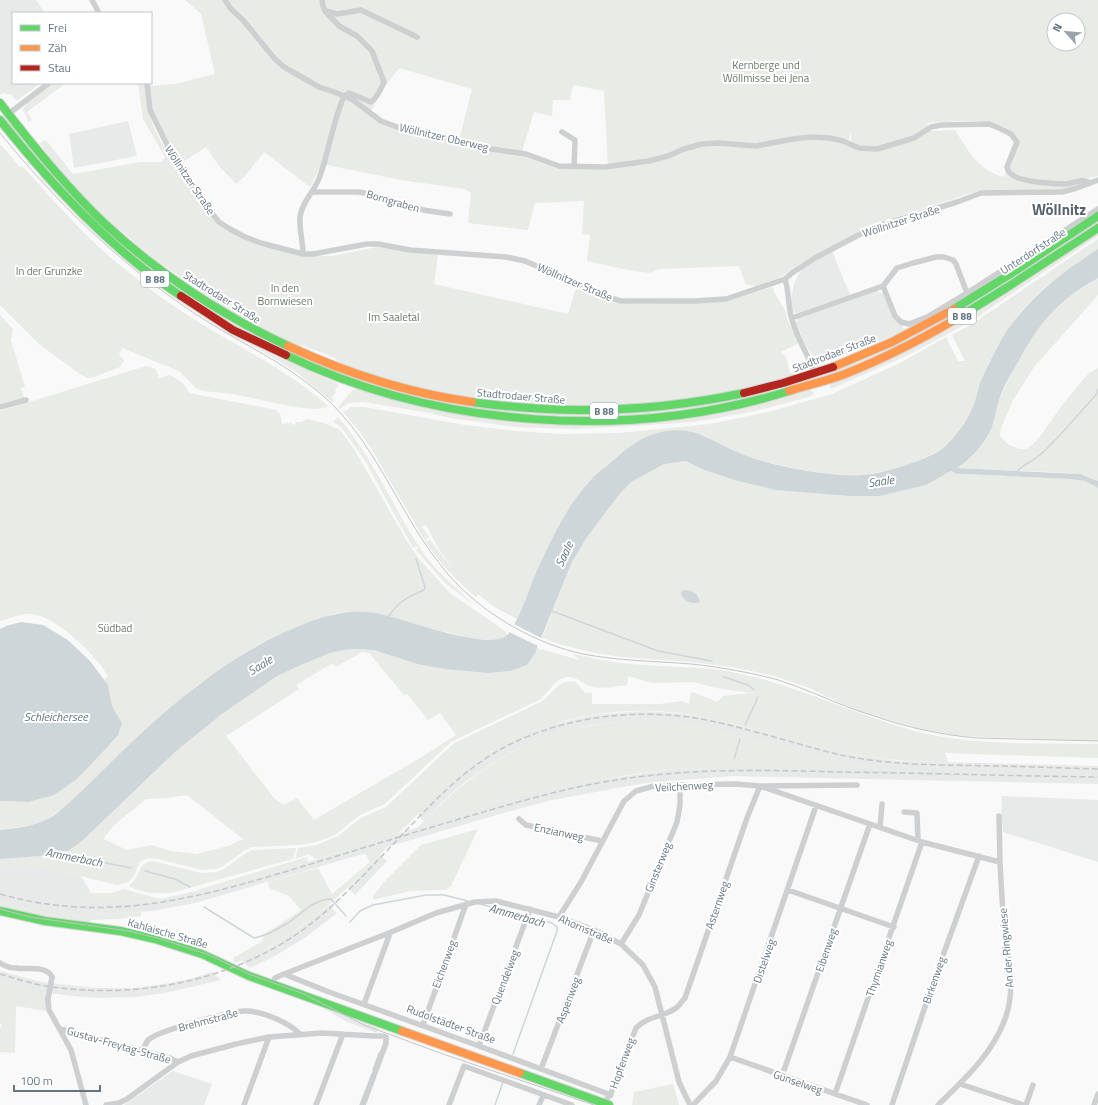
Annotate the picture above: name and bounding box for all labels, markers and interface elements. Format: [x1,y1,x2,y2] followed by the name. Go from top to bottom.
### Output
[12,12,152,84] legend
[1046,12,1086,52] north arrow
[48,18,67,37] text: Frei
[1048,20,1066,34] text: N
[48,38,67,57] text: Zäh
[723,57,810,86] park label: Kernberge und Wöllmisse bei Jena
[48,58,71,77] text: Stau
[398,119,491,155] street label: Wöllnitzer Oberweg
[161,142,219,218] street label: Wöllnitzer Straße
[365,186,421,216] street label: Borngraben
[1032,198,1086,221] district label: Wöllnitz
[860,201,942,241] street label: Wöllnitzer Straße
[997,224,1069,278] street label: Unterdorfstraße
[535,259,615,305] street label: Wöllnitzer Straße
[16,263,83,279] park label: In der Grunzke
[180,267,264,327] street label: Stadtrodaer Straße
[141,271,169,287] road number: B 88
[257,280,313,309] park label: In den Bornwiesen
[948,308,976,324] road number: B 88
[368,309,420,325] park label: Im Saaletal
[790,330,879,376] street label: Stadtrodaer Straße
[476,384,566,408] street label: Stadtrodaer Straße
[590,403,618,419] road number: B 88
[867,470,897,492] water label: Saale
[550,537,579,570] water label: Saale
[98,620,133,636] park label: Südbad
[244,649,277,680] water label: Saale
[24,707,89,726] water label: Schleichersee
[655,776,714,796] street label: Veilchenweg
[533,819,586,845] street label: Enzianweg
[641,839,675,895] street label: Ginsterweg
[44,842,105,872] water label: Ammerbach
[701,878,733,931] street label: Asternweg
[487,898,548,932] water label: Ammerbach
[994,907,1017,989] street label: An der Ringwiese
[556,910,616,948] street label: Ahornstraße
[126,914,210,952] street label: Kahlaische Straße
[811,926,841,974] street label: Eibenweg
[749,936,779,985] street label: Distelweg
[428,937,460,990] street label: Eichenweg
[862,937,896,999] street label: Thymianweg
[487,947,523,1007] street label: Quendelweg
[918,954,950,1006] street label: Birkenweg
[552,974,584,1025] street label: Aspenweg
[404,1000,498,1048] street label: Rudolstädter Straße
[176,1004,240,1036] street label: Brehmstraße
[65,1023,173,1068] street label: Gustav-Freytag-Straße
[605,1035,639,1091] street label: Hopfenweg
[771,1066,825,1098] street label: Günselweg
[14,1067,100,1093] scale bar
[20,1071,53,1090] text: 100 m

